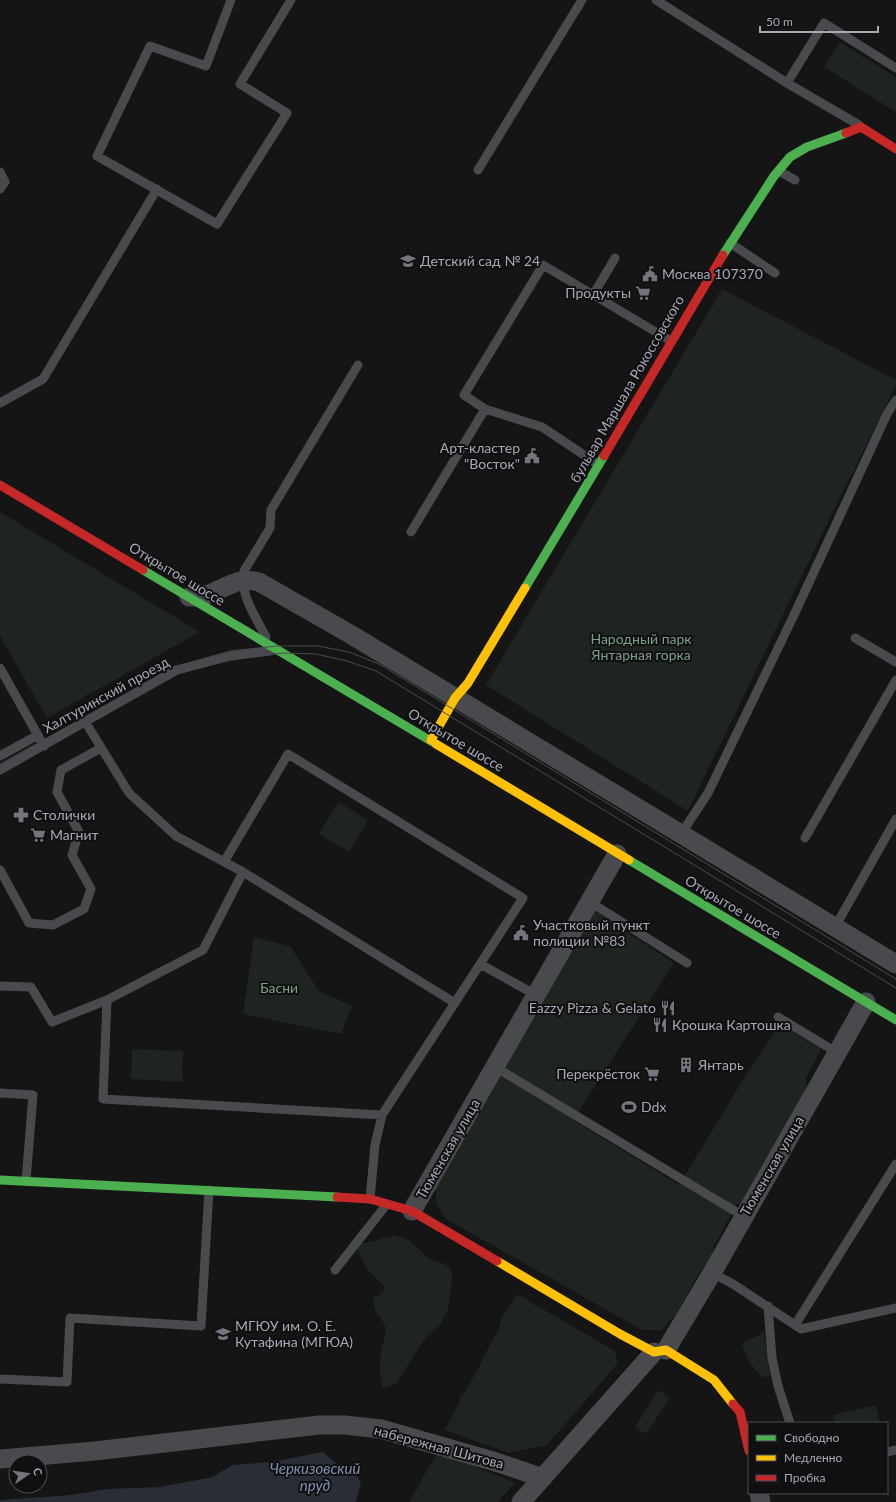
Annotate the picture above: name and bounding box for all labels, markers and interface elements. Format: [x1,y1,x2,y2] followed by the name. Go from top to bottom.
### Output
[760,8,878,34] scale bar
[766,14,793,29] text: 50 m
[399,252,417,270] school or university icon: Детский сад № 24
[420,252,540,269] place label: Детский сад № 24
[641,265,659,283] public building icon: Москва 107370
[662,265,763,282] place label: Москва 107370
[565,284,631,301] place label: Продукты
[634,284,652,302] supermarket icon: Продукты
[566,292,687,485] street label: бульвар Маршала Рокоссовского
[440,439,520,472] place label: Арт-кластер "Восток"
[523,447,541,465] public building icon: Арт-кластер "Восток"
[126,538,228,609] street label: Открытое шоссе
[590,630,692,663] park label: Народный парк Янтарная горка
[40,653,172,736] street label: Халтуринский проезд
[405,704,507,775] street label: Открытое шоссе
[12,806,30,824] pharmacy icon: Столички
[33,806,95,823] place label: Столички
[29,826,47,844] supermarket icon: Магнит
[50,826,99,843] place label: Магнит
[682,871,784,942] street label: Открытое шоссе
[533,916,650,949] place label: Участковый пункт полиции №83
[512,924,530,942] public building icon: Участковый пункт полиции №83
[260,979,298,996] park label: Басни
[529,999,656,1016] place label: Eazzy Pizza & Gelato
[659,999,677,1017] restaurant icon: Eazzy Pizza & Gelato
[651,1016,669,1034] restaurant icon: Крошка Картошка
[672,1016,791,1033] place label: Крошка Картошка
[677,1056,695,1074] building icon: Янтарь
[697,1056,744,1073] place label: Янтарь
[556,1065,641,1082] place label: Перекрёсток
[643,1065,661,1083] supermarket icon: Перекрёсток
[412,1096,483,1202] street label: Тюменская улица
[620,1098,638,1116] sports icon: Ddx
[641,1098,666,1115] place label: Ddx
[736,1113,807,1219] street label: Тюменская улица
[235,1317,353,1350] place label: МГЮУ им. О. Е. Кутафина (МГЮА)
[214,1325,232,1343] school or university icon: МГЮУ им. О. Е. Кутафина (МГЮА)
[372,1421,506,1472] street label: набережная Шитова
[748,1422,888,1494] legend
[784,1430,840,1445] text: Свободно
[784,1450,843,1465] text: Медленно
[8,1454,48,1494] north arrow
[270,1459,360,1494] water label: Черкизовский пруд
[31,1467,46,1477] text: С
[784,1470,825,1485] text: Пробка

